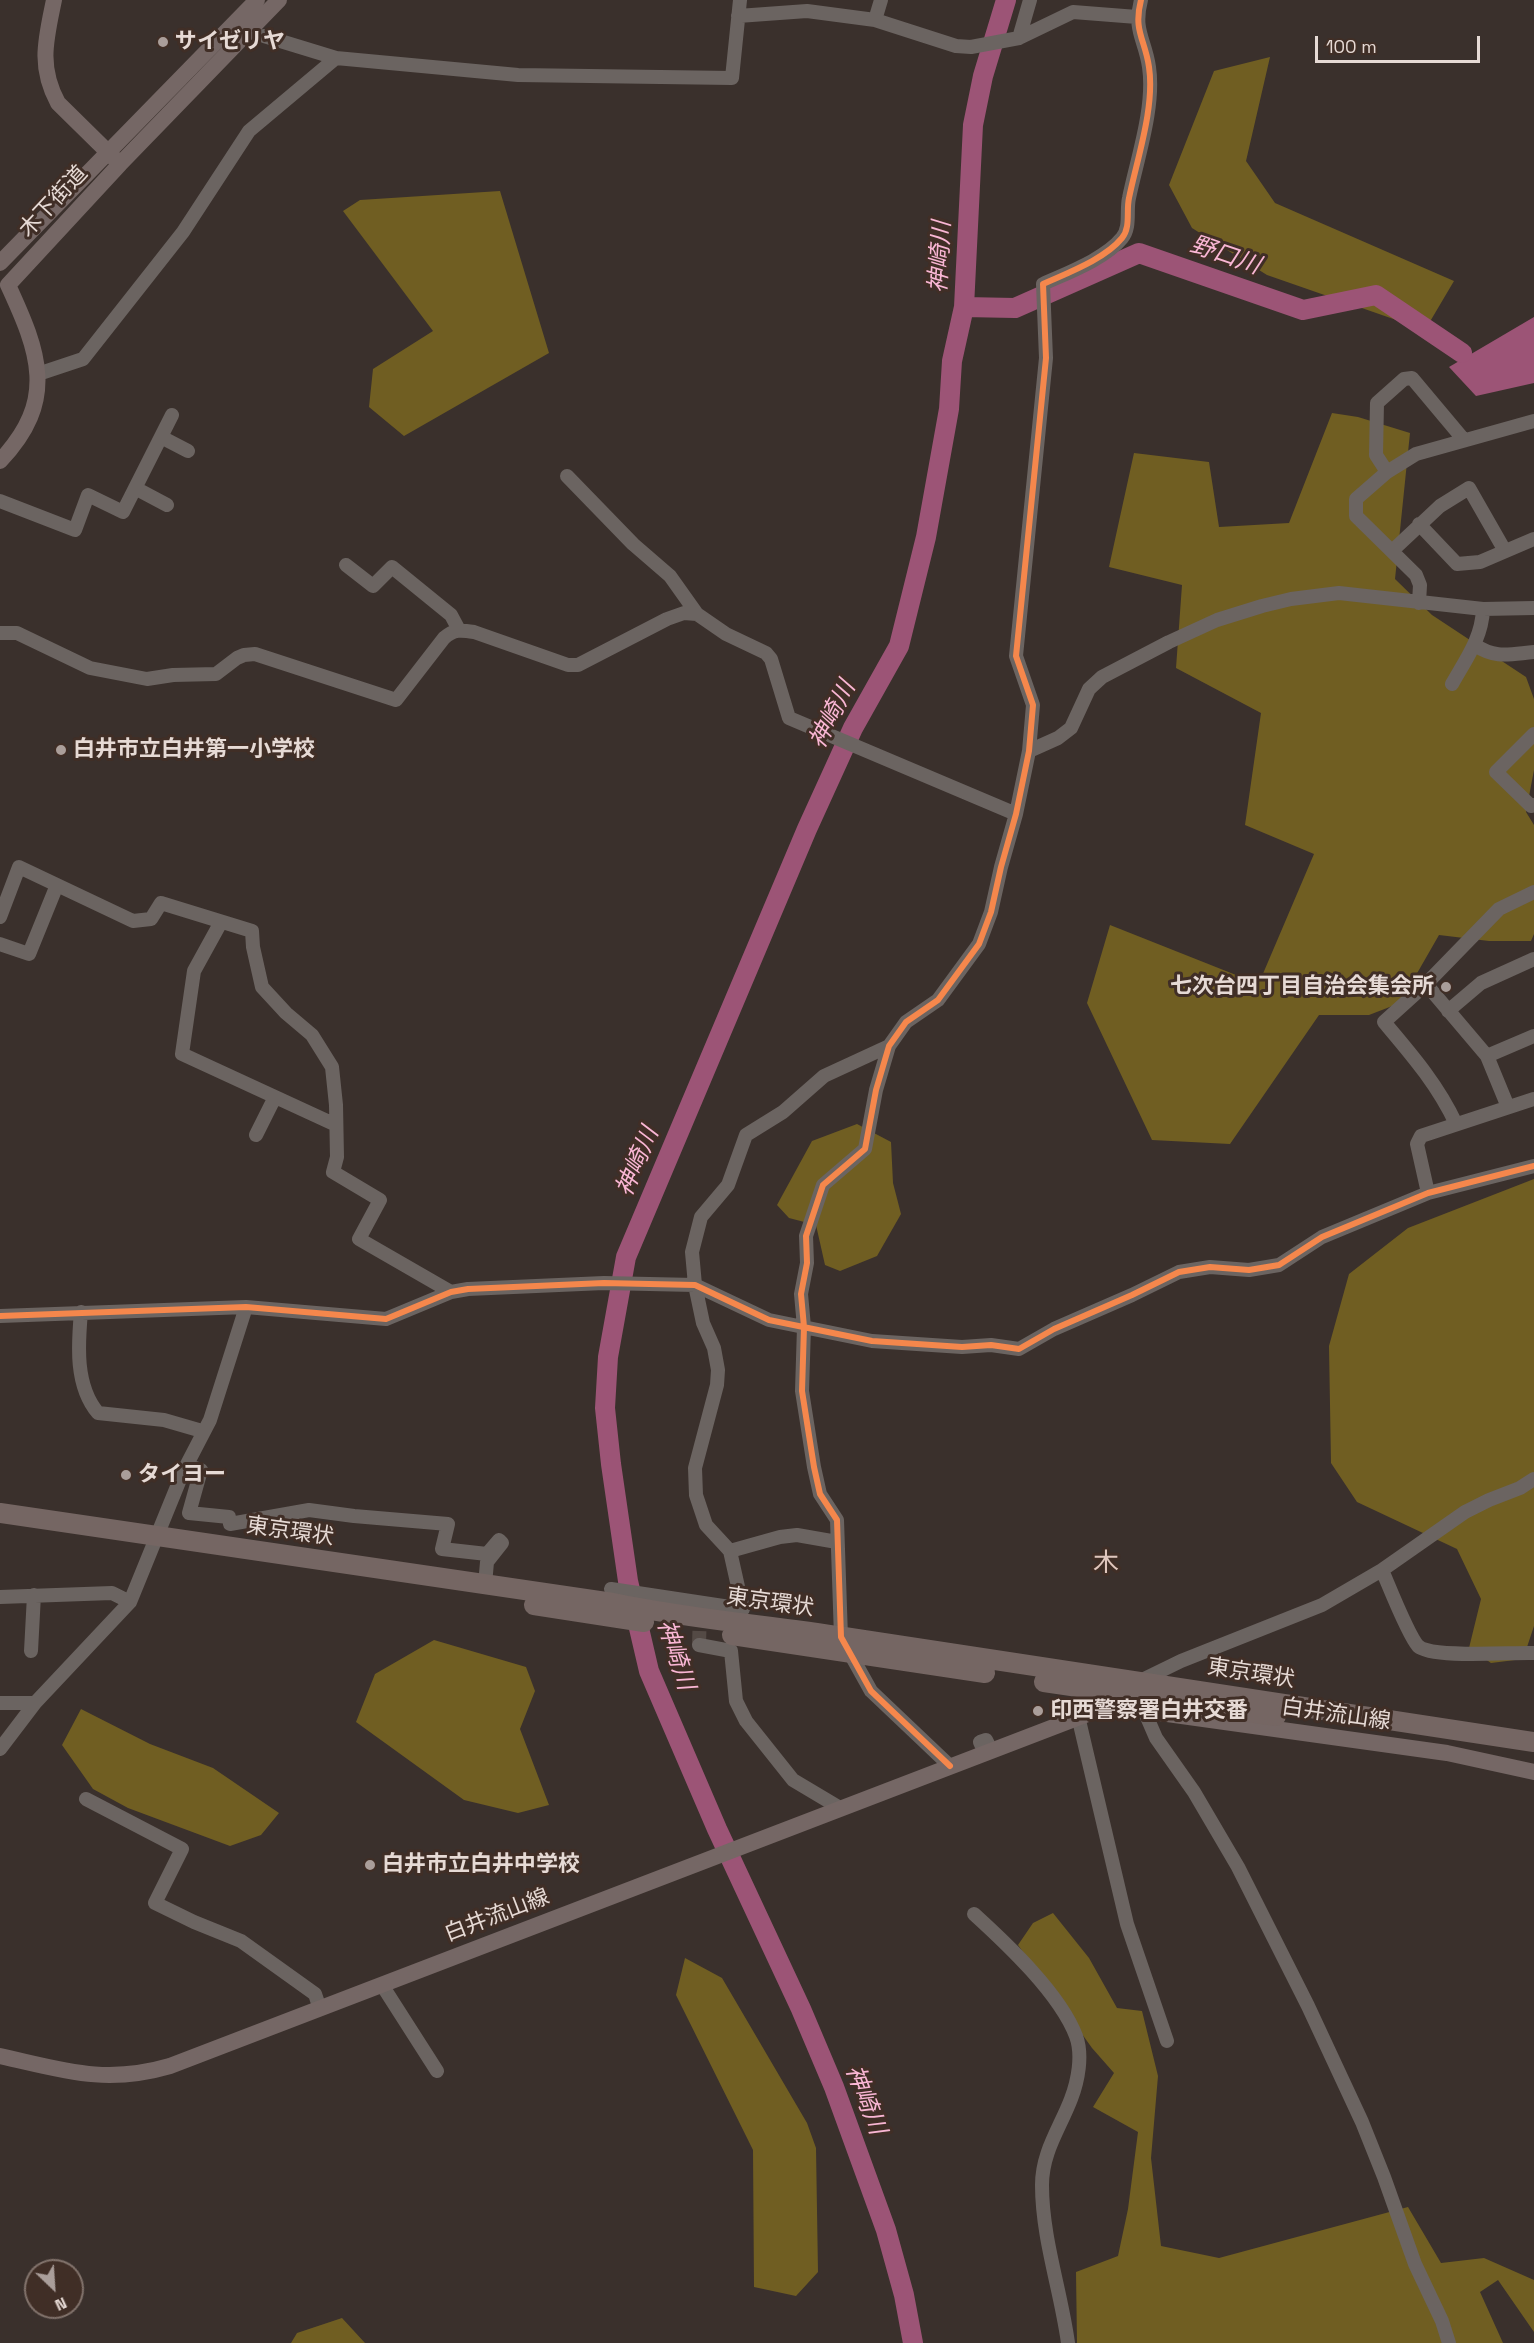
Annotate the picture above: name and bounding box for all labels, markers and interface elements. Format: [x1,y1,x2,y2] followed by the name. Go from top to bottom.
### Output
[1318,24,1483,62] scale bar
[175,29,285,55] place label: サイゼリヤ
[156,35,170,49] marker: サイゼリヤ
[1326,35,1377,58] text: 100 m
[14,161,94,243] street label: 木下街道
[925,220,957,294] water label: 神崎川
[1186,231,1264,281] water label: 野口川
[804,676,862,754] water label: 神崎川
[73,737,315,763] place label: 白井市立白井第一小学校
[54,743,68,757] marker: 白井市立白井第一小学校
[1170,974,1434,1000] place label: 七次台四丁目自治会集会所
[1439,980,1453,994] marker: 七次台四丁目自治会集会所
[611,1123,665,1201] water label: 神崎川
[138,1462,226,1488] place label: タイヨー
[119,1468,133,1482] marker: タイヨー
[245,1513,335,1551] street label: 東京環状
[1093,1548,1119,1580] district label: 木
[725,1584,815,1622] street label: 東京環状
[650,1616,700,1694] water label: 神崎川
[1205,1654,1297,1694] street label: 東京環状
[1280,1694,1392,1736] street label: 白井流山線
[1050,1698,1248,1724] place label: 印西警察署白井交番
[1031,1704,1045,1718] marker: 印西警察署白井交番
[382,1852,580,1878] place label: 白井市立白井中学校
[363,1858,377,1872] marker: 白井市立白井中学校
[441,1884,553,1948] street label: 白井流山線
[839,2061,891,2139] water label: 神崎川
[24,2259,84,2319] north arrow
[52,2292,70,2316] text: N

